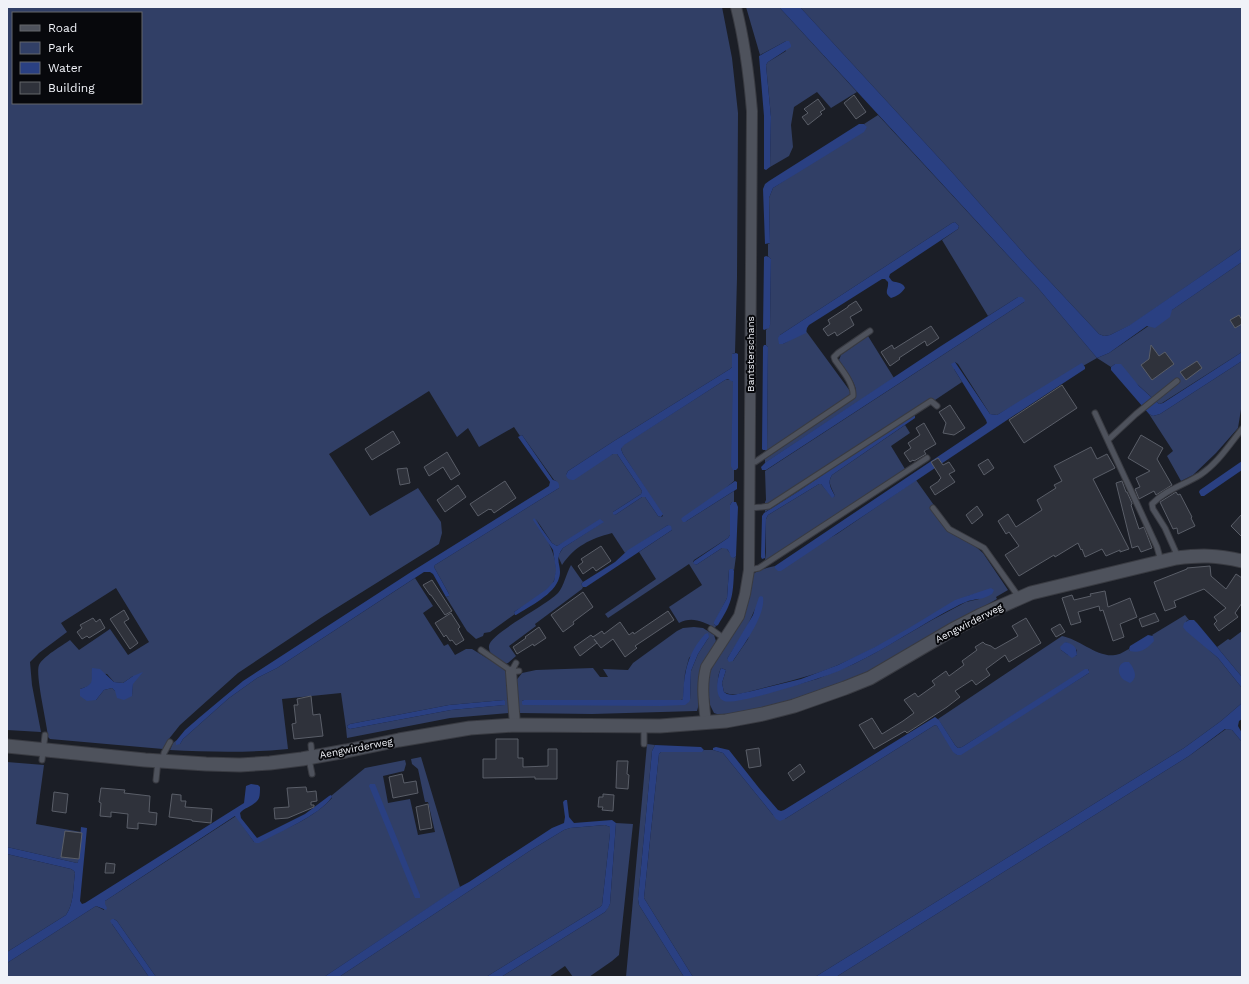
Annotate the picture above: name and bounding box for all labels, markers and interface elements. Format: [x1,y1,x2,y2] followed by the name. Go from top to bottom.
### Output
[12,12,142,104] legend
[48,21,77,35] text: Road
[48,41,74,55] text: Park
[48,61,83,75] text: Water
[48,81,95,95] text: Building
[745,316,756,392] street label: Bantsterschans
[934,601,1005,645] street label: Aengwirderweg
[319,735,394,760] street label: Aengwirderweg

